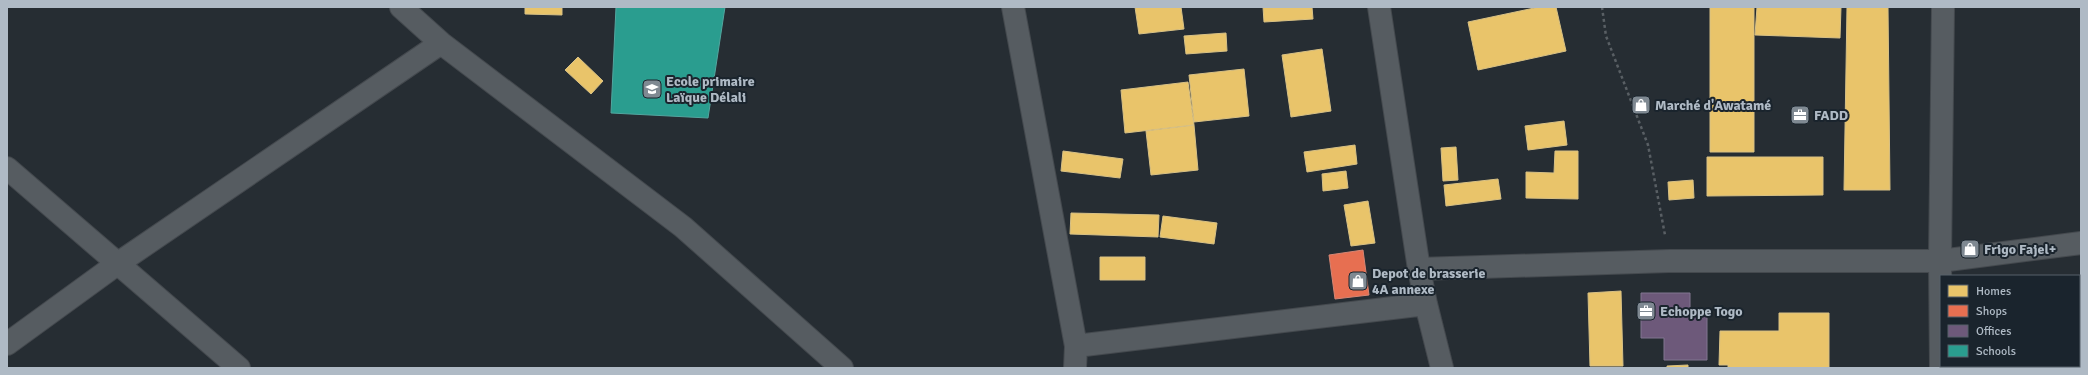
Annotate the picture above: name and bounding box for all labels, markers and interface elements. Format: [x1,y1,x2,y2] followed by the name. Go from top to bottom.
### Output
[666,73,755,106] place label: Ecole primaire Laïque Délali
[641,78,663,100] school or university icon: Ecole primaire Laïque Délali
[1630,94,1652,116] shop icon: Marché d'Awatamé
[1655,97,1771,114] place label: Marché d'Awatamé
[1789,104,1811,126] office icon: FADD
[1814,107,1848,124] place label: FADD
[1959,238,1981,260] shop icon: Frigo Fajel+
[1984,241,2056,258] place label: Frigo Fajel+
[1372,265,1485,298] place label: Depot de brasserie 4A annexe
[1347,270,1369,292] shop icon: Depot de brasserie 4A annexe
[1940,275,2080,367] legend
[1976,284,2011,299] text: Homes
[1635,300,1657,322] office icon: Echoppe Togo
[1660,303,1743,320] place label: Echoppe Togo
[1976,304,2007,319] text: Shops
[1976,324,2011,339] text: Offices
[1976,344,2016,359] text: Schools

